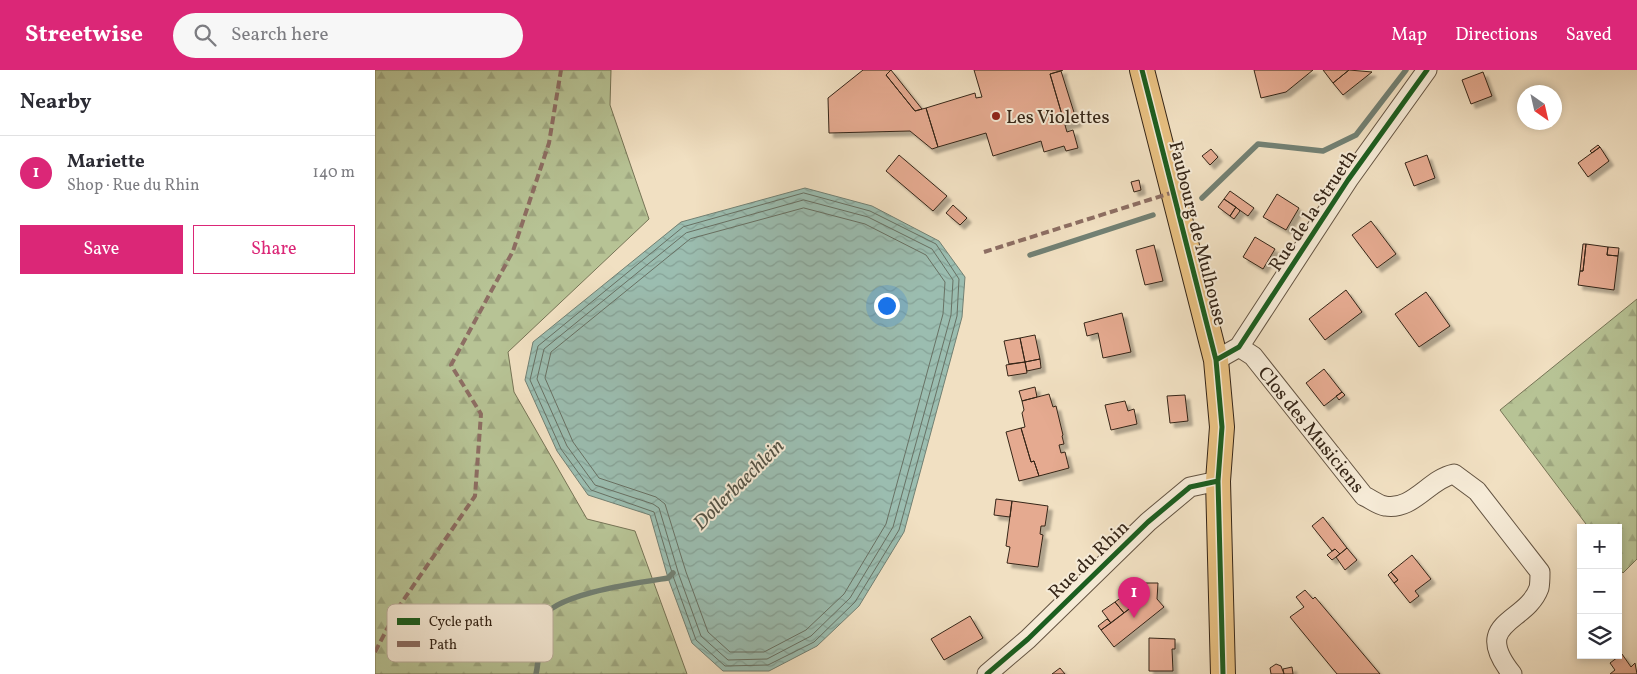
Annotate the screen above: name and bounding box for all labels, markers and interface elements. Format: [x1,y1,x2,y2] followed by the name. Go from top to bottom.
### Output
[173,13,523,58] search box
[25,18,143,52] text: Streetwise
[191,21,219,49] icon: search
[231,22,328,48] text: Search here
[1391,23,1427,48] text: Map
[1455,23,1538,48] text: Directions
[1566,23,1612,48] text: Saved
[1517,85,1562,130] north arrow
[20,88,91,117] text: Nearby
[1006,105,1110,131] place label: Les Violettes
[990,110,1002,122] marker: Les Violettes
[1162,139,1233,328] street label: Faubourg de Mulhouse
[1263,145,1364,277] street label: Rue de la Strueth
[67,149,145,175] text: Mariette
[33,162,39,184] text: 1
[313,162,355,184] text: 140 m
[67,175,199,197] text: Shop · Rue du Rhin
[20,225,183,274] button: Save
[193,225,355,274] button: Share
[874,293,900,319] your location
[1251,361,1370,499] street label: Clos des Musiciens
[688,434,791,537] water label: Dollerbaechlein
[1043,515,1136,606] street label: Rue du Rhin
[1577,524,1622,659] map controls
[1577,524,1622,569] button: +
[1577,569,1622,614] button: −
[1118,577,1150,618] pin: 1
[387,604,553,662] legend
[429,613,493,632] text: Cycle path
[1577,614,1622,659] button: layers
[429,636,457,655] text: Path

